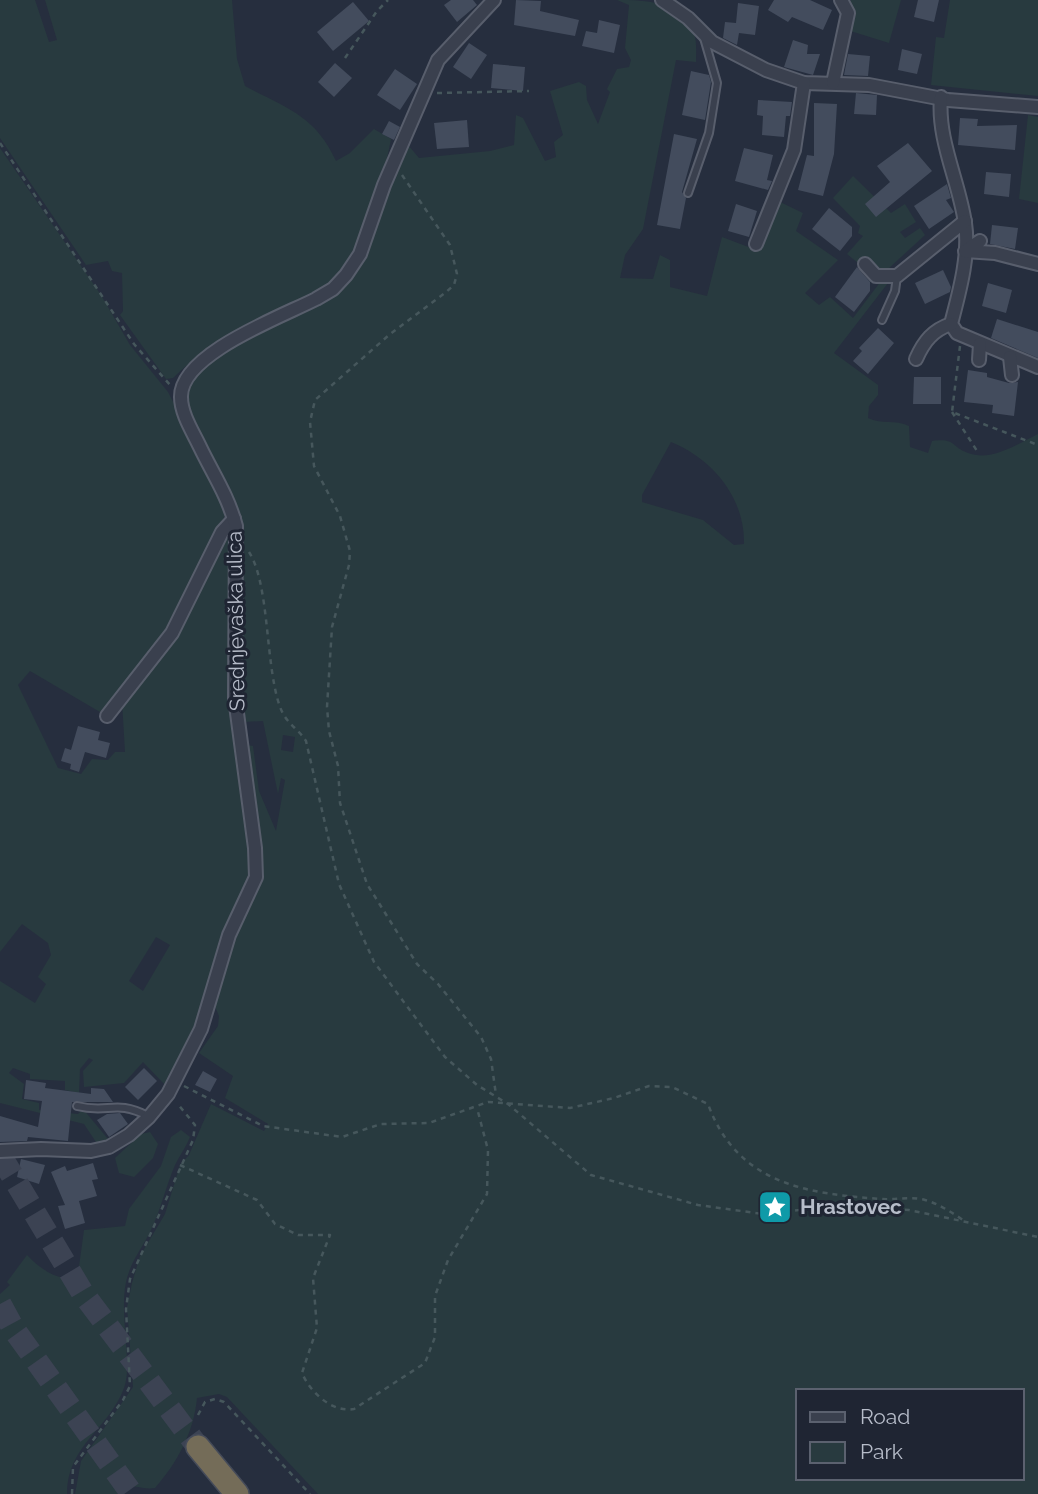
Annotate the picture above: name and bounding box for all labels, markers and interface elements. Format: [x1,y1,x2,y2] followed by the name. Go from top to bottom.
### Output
[221,531,250,711] street label: Srednjevaška ulica
[756,1188,794,1226] place icon: Hrastovec
[800,1194,902,1219] place label: Hrastovec
[796,1389,1024,1480] legend
[860,1404,910,1429] text: Road
[860,1439,903,1464] text: Park

